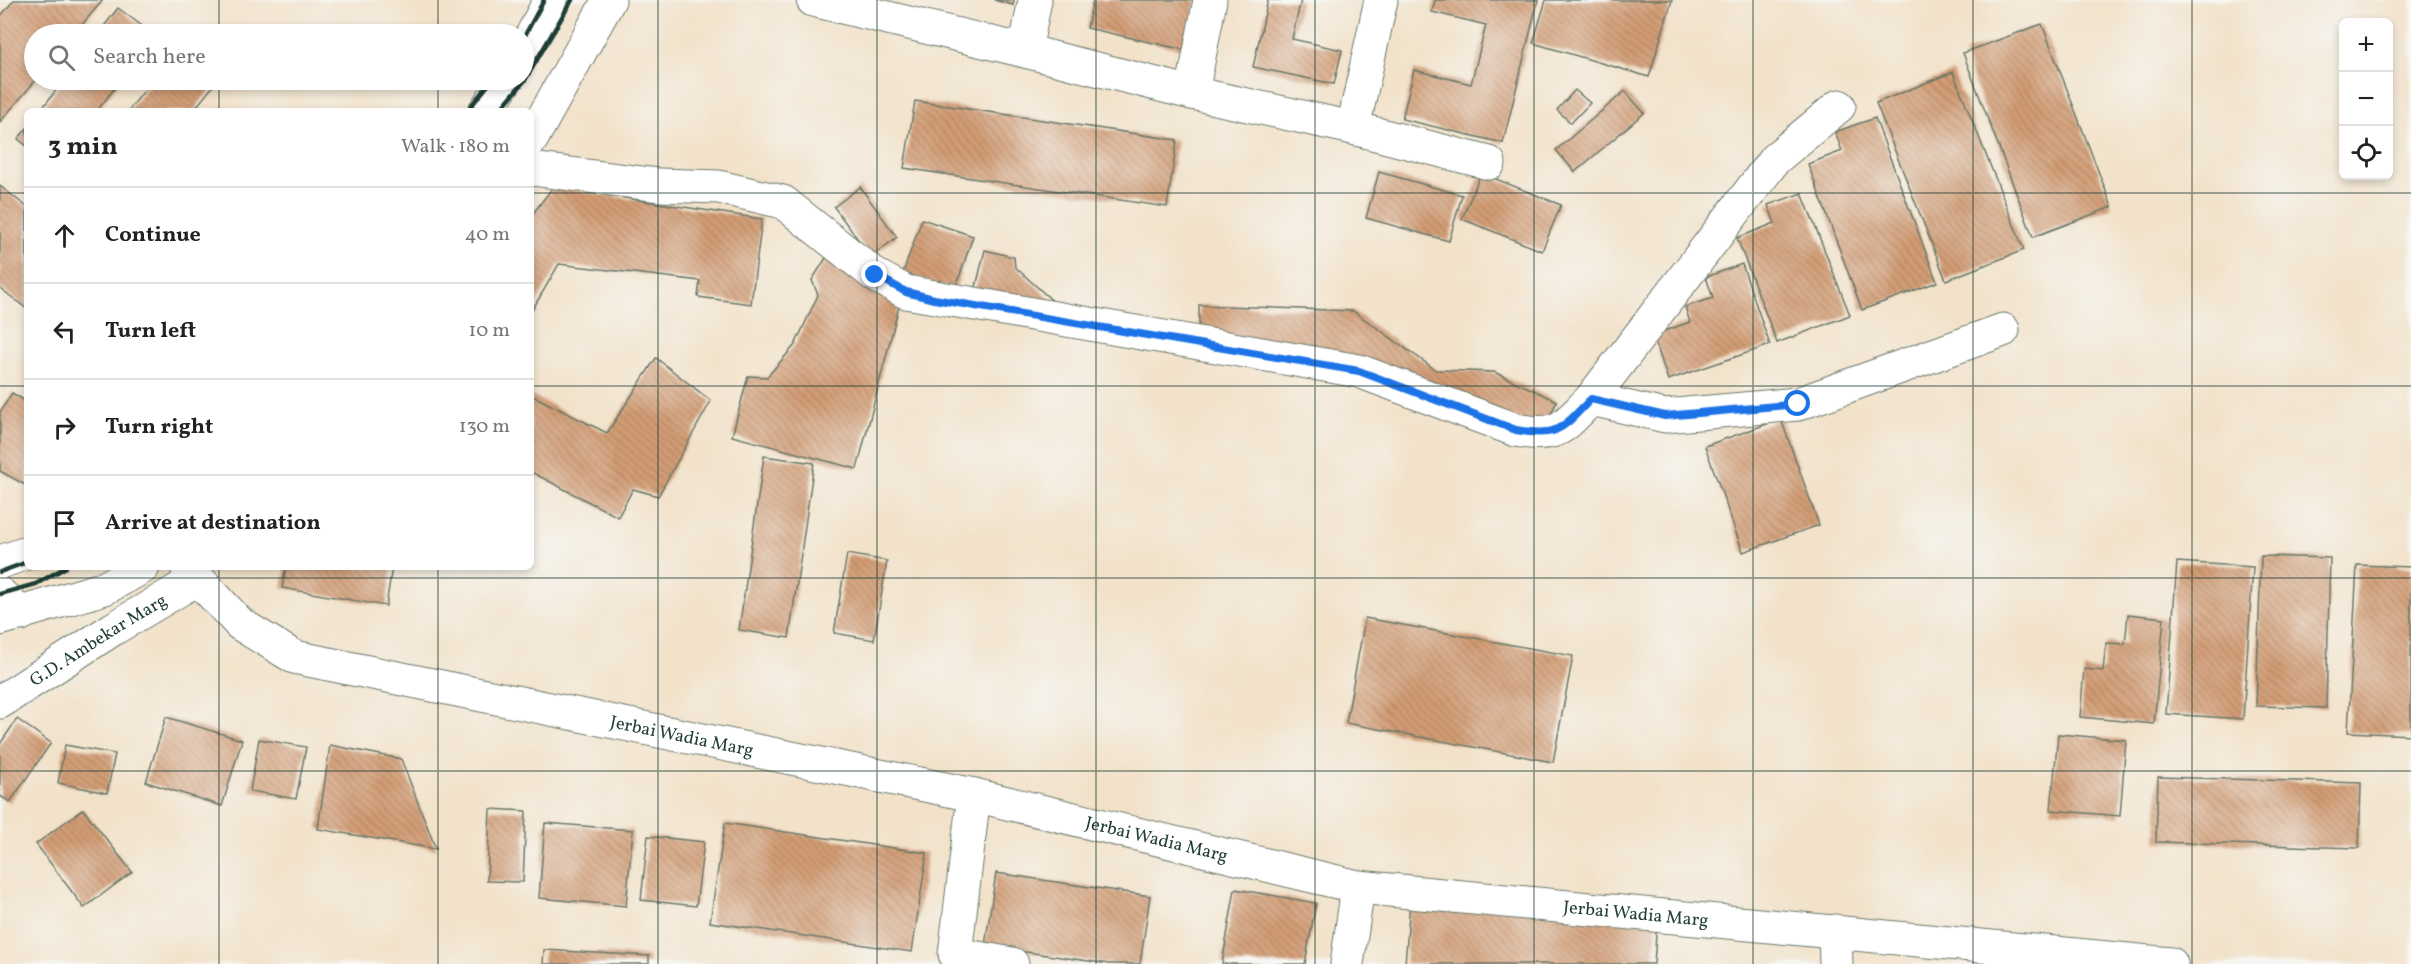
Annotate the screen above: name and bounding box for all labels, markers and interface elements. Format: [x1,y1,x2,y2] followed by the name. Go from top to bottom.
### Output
[2339,18,2393,180] map controls
[2339,18,2393,72] button: +
[24,24,534,90] search box
[45,41,78,74] icon: search
[93,42,206,73] text: Search here
[2339,72,2393,126] button: −
[2339,126,2393,180] button: locate
[48,129,118,165] text: 3 min
[401,133,510,161] text: Walk · 180 m
[48,219,81,252] icon: ahead
[105,220,201,251] text: Continue
[465,221,510,249] text: 40 m
[861,261,887,287] route end
[48,315,81,348] icon: left
[105,316,196,347] text: Turn left
[469,317,510,345] text: 10 m
[1784,390,1810,416] route start
[48,411,81,444] icon: right
[105,412,213,443] text: Turn right
[459,413,510,441] text: 130 m
[48,507,81,540] icon: arrive
[105,508,321,539] text: Arrive at destination
[25,589,172,694] street label: G.D. Ambekar Marg
[608,710,756,764] street label: Jerbai Wadia Marg
[1083,811,1230,869] street label: Jerbai Wadia Marg
[1562,895,1709,934] street label: Jerbai Wadia Marg

